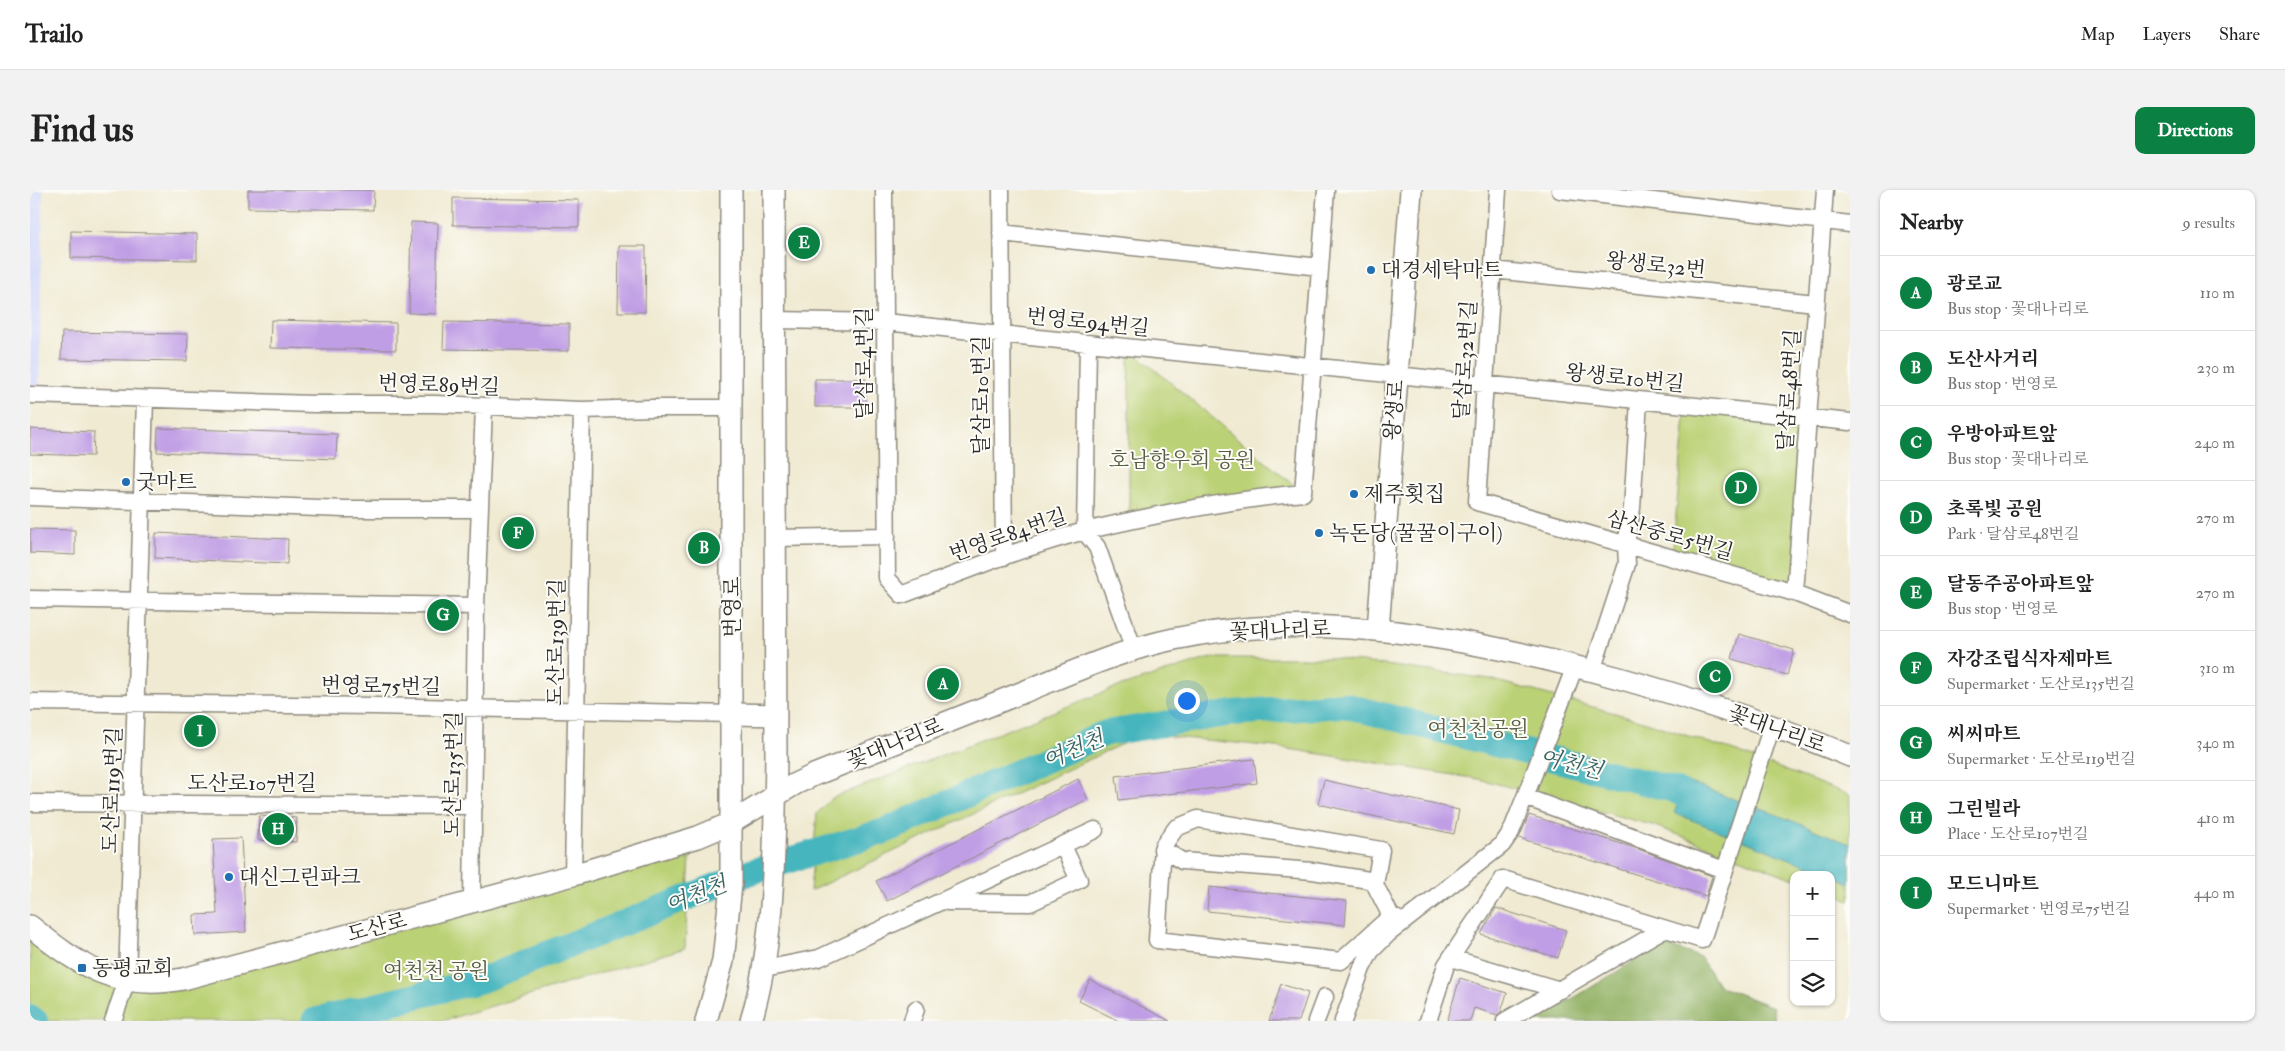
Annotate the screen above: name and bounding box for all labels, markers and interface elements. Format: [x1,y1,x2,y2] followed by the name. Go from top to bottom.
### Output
[25,19,83,50] text: Trailo
[2081,23,2115,46] text: Map
[2143,23,2191,46] text: Layers
[2219,23,2260,46] text: Share
[2135,107,2255,154] button: Directions
[30,108,134,152] text: Find us
[1900,209,1963,236] text: Nearby
[2182,213,2235,233] text: 9 results
[788,224,820,262] pin: E
[1605,247,1707,284] street label: 왕생로32번
[1381,257,1503,284] place label: 대경세탁마트
[1365,264,1377,276] marker: 대경세탁마트
[1947,272,2002,296] text: 광로교
[1911,283,1921,303] text: A
[2200,283,2235,303] text: 110 m
[1448,299,1483,421] street label: 달삼로32번길
[1947,299,2088,319] text: Bus stop · 꽃대나리로
[1025,303,1151,342] street label: 번영로94번길
[851,307,878,419] street label: 달삼로4번길
[1772,328,1807,452] street label: 달삼로48번길
[968,335,995,455] street label: 달삼로10번길
[1947,347,2039,371] text: 도산사거리
[1911,358,1921,378] text: B
[2197,358,2235,378] text: 230 m
[1564,359,1686,398] street label: 왕생로10번길
[378,370,500,401] street label: 번영로89번길
[1947,374,2057,394] text: Bus stop · 번영로
[1378,379,1411,442] street label: 왕생로
[1947,422,2057,446] text: 우방아파트앞
[1910,433,1922,453] text: C
[2194,433,2235,453] text: 240 m
[1109,447,1255,474] park label: 호남향우회 공원
[1947,449,2088,469] text: Bus stop · 꽃대나리로
[136,469,197,496] place label: 굿마트
[1725,469,1757,507] pin: D
[120,476,132,488] marker: 굿마트
[1364,481,1445,508] place label: 제주횟집
[1348,488,1360,500] marker: 제주횟집
[1947,497,2043,521] text: 초록빛 공원
[946,503,1071,568] street label: 번영로84번길
[1603,504,1737,567] street label: 삼산중로5번길
[1909,508,1923,528] text: D
[2196,508,2235,528] text: 270 m
[502,514,534,552] pin: F
[1329,520,1503,547] place label: 녹돈당(꿀꿀이구이)
[1947,524,2079,544] text: Park · 달삼로48번길
[1313,527,1325,539] marker: 녹돈당(꿀꿀이구이)
[688,529,720,567] pin: B
[1947,572,2094,596] text: 달동주공아파트앞
[719,577,746,637] street label: 번영로
[542,578,571,706] street label: 도산로139번길
[1910,583,1922,603] text: E
[2196,583,2235,603] text: 270 m
[427,596,459,634] pin: G
[1947,599,2057,619] text: Bus stop · 번영로
[1229,615,1331,646] street label: 꽃대나리로
[1947,647,2112,671] text: 자강조립식자제마트
[1699,658,1731,696] pin: C
[1911,658,1921,678] text: F
[2199,658,2235,678] text: 310 m
[927,665,959,703] pin: A
[321,672,441,701] street label: 번영로75번길
[1947,674,2135,694] text: Supermarket · 도산로135번길
[1174,688,1200,714] your location
[1725,699,1829,760] street label: 꽃대나리로
[439,711,468,837] street label: 도산로135번길
[184,712,216,750] pin: I
[843,712,947,775] street label: 꽃대나리로
[1427,716,1529,743] park label: 여천천공원
[1947,722,2020,746] text: 씨씨마트
[1039,724,1110,775] water label: 여천천
[97,726,128,854] street label: 도산로119번길
[1909,733,1923,753] text: G
[2196,733,2235,753] text: 340 m
[1536,743,1607,786] water label: 여천천
[1947,749,2136,769] text: Supermarket · 도산로119번길
[187,770,317,797] street label: 도산로107번길
[1947,797,2020,821] text: 그린빌라
[1909,808,1923,828] text: H
[2197,808,2235,828] text: 410 m
[262,810,294,848] pin: H
[1947,824,2089,844] text: Place · 도산로107번길
[239,864,361,891] place label: 대신그린파크
[662,869,733,920] water label: 여천천
[223,871,235,883] marker: 대신그린파크
[1790,871,1835,1006] map controls
[1790,871,1835,916] button: +
[1947,872,2039,896] text: 모드니마트
[1913,883,1919,903] text: I
[2194,883,2235,903] text: 440 m
[1947,899,2131,919] text: Supermarket · 번영로75번길
[344,907,410,948] street label: 도산로
[1790,916,1835,961] button: −
[92,955,173,982] place label: 동평교회
[383,958,489,985] park label: 여천천 공원
[1790,961,1835,1006] button: layers
[76,962,88,974] marker: 동평교회

